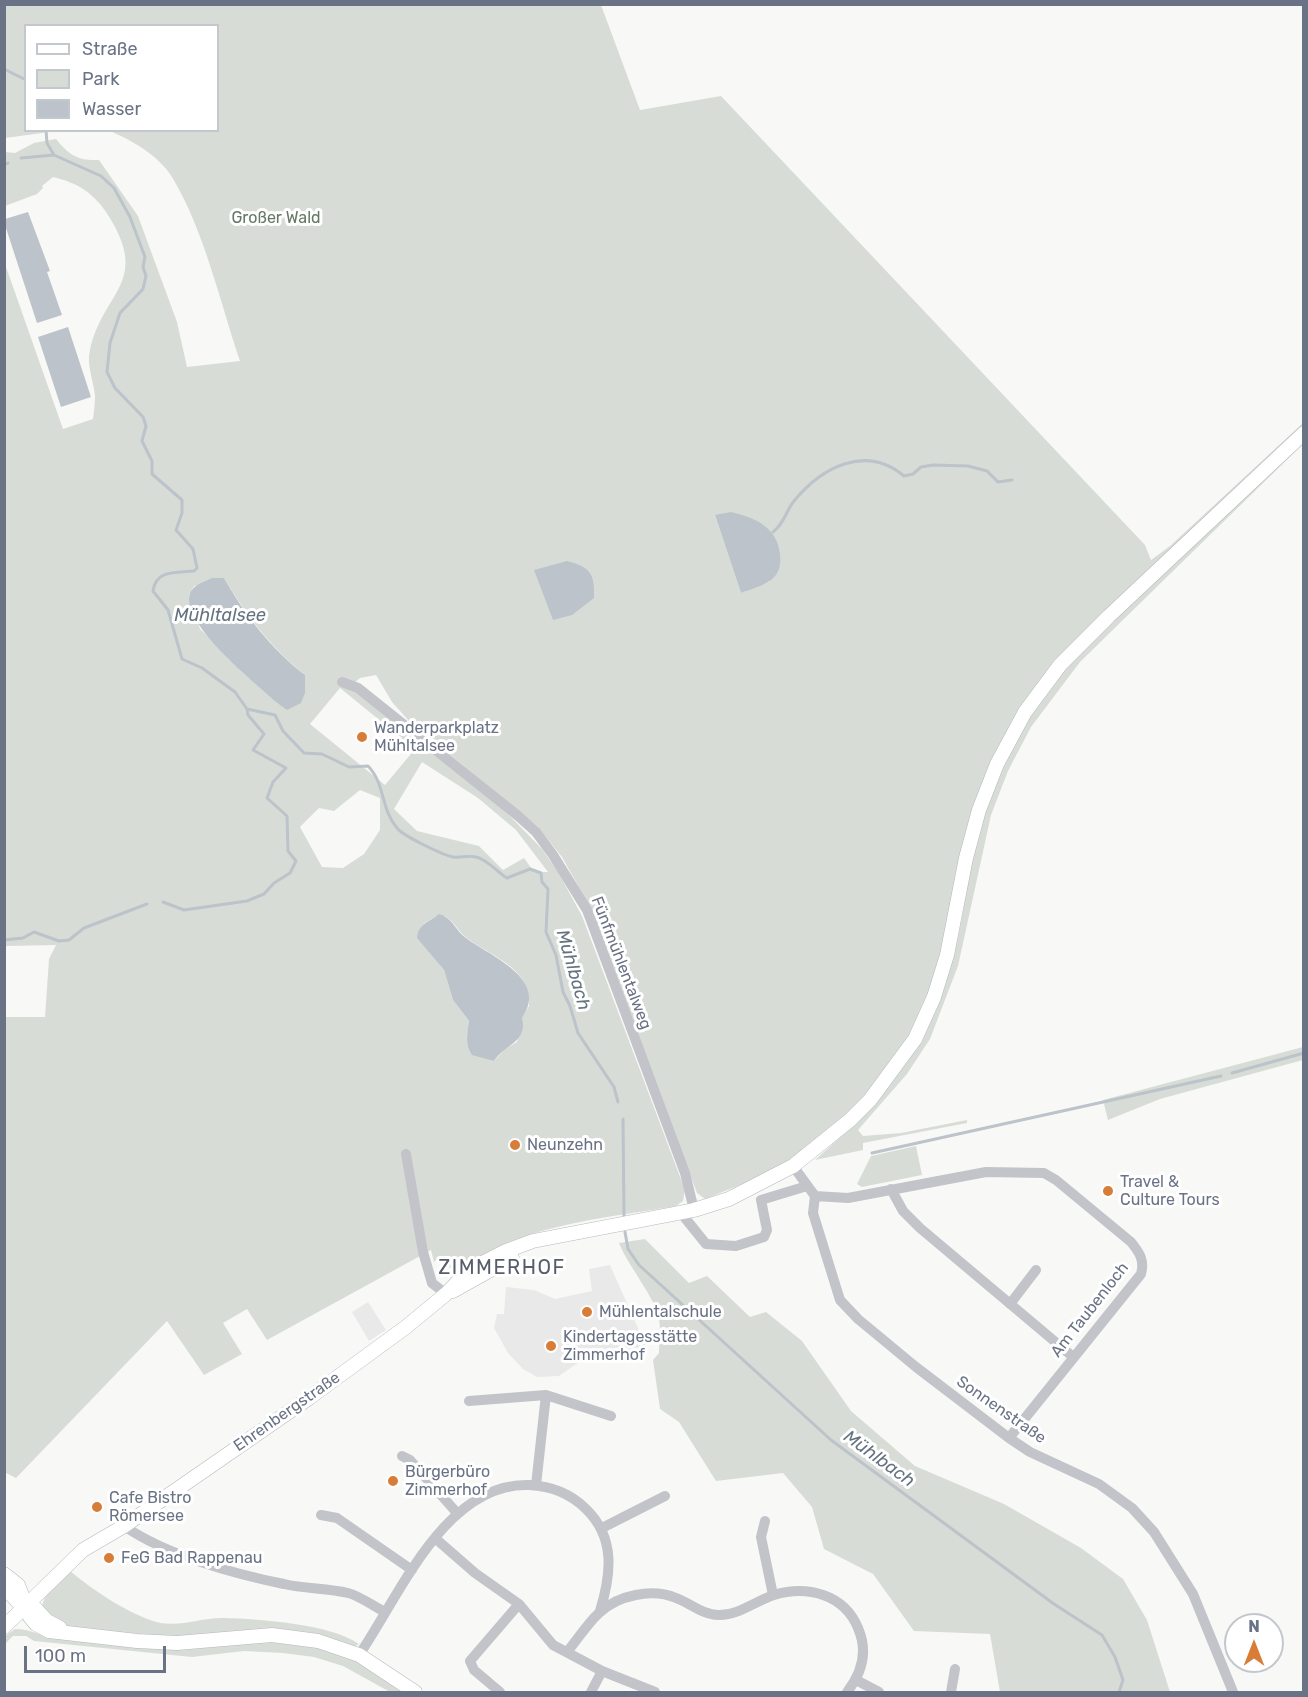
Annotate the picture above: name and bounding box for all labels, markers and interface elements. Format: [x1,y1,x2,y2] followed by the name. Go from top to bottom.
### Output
[24,24,219,132] legend
[82,38,138,60] text: Straße
[82,68,119,90] text: Park
[82,98,141,120] text: Wasser
[231,208,321,228] park label: Großer Wald
[174,605,266,627] water label: Mühltalsee
[374,718,499,756] place label: Wanderparkplatz Mühltalsee
[355,730,369,744] marker: Wanderparkplatz Mühltalsee
[587,894,655,1032] street label: Fünfmühlentalweg
[551,927,595,1013] water label: Mühlbach
[527,1135,603,1155] place label: Neunzehn
[508,1138,522,1152] marker: Neunzehn
[1120,1172,1220,1210] place label: Travel & Culture Tours
[1101,1184,1115,1198] marker: Travel & Culture Tours
[438,1256,566,1280] district label: ZIMMERHOF
[1047,1259,1133,1361] street label: Am Taubenloch
[599,1302,722,1322] place label: Mühlentalschule
[580,1305,594,1319] marker: Mühlentalschule
[563,1327,697,1365] place label: Kindertagesstätte Zimmerhof
[544,1339,558,1353] marker: Kindertagesstätte Zimmerhof
[230,1368,344,1456] street label: Ehrenbergstraße
[953,1372,1049,1448] street label: Sonnenstraße
[839,1426,919,1492] water label: Mühlbach
[405,1462,490,1500] place label: Bürgerbüro Zimmerhof
[386,1474,400,1488] marker: Bürgerbüro Zimmerhof
[109,1488,191,1526] place label: Cafe Bistro Römersee
[90,1500,104,1514] marker: Cafe Bistro Römersee
[121,1548,262,1568] place label: FeG Bad Rappenau
[102,1551,116,1565] marker: FeG Bad Rappenau
[1224,1613,1284,1673] north arrow
[1248,1617,1260,1636] text: N
[27,1634,170,1672] scale bar
[35,1645,86,1667] text: 100 m

